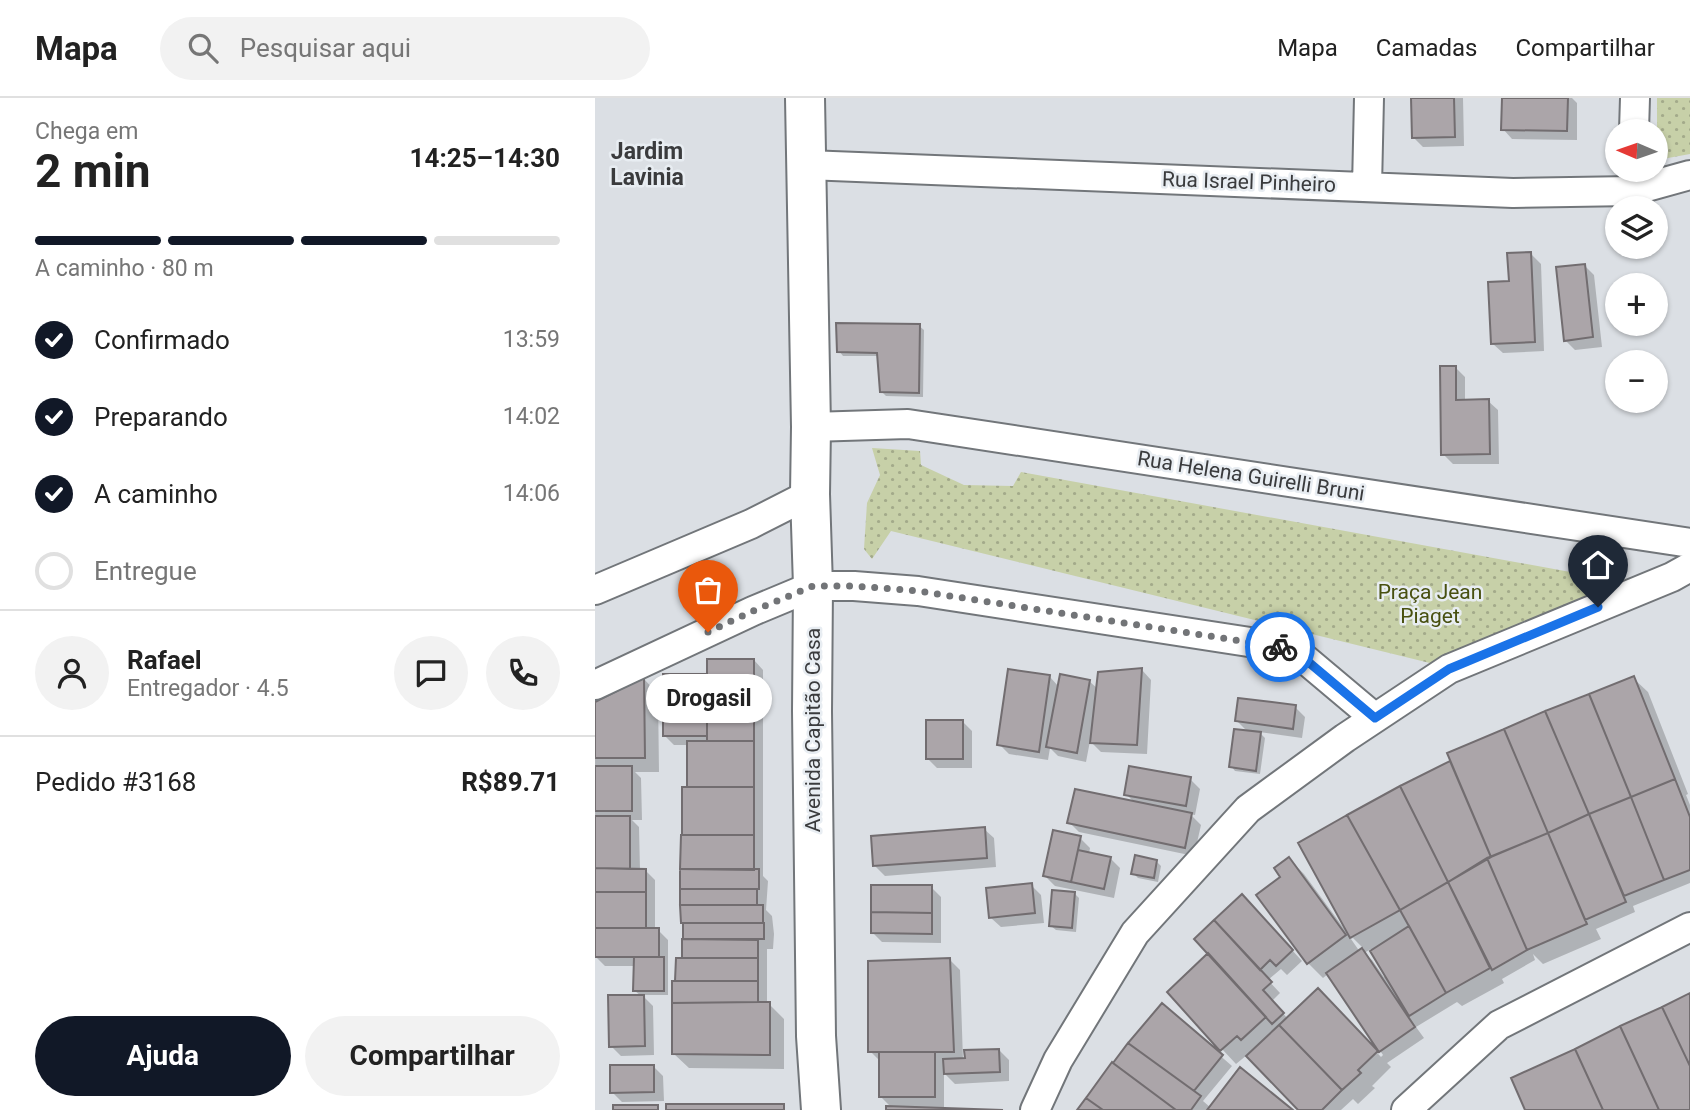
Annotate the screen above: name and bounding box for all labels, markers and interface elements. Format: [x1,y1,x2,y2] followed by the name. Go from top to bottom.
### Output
[160,17,650,80] search box
[35,29,118,68] text: Mapa
[184,29,222,67] icon: search
[240,33,411,63] text: Pesquisar aqui
[1277,34,1338,62] text: Mapa
[1376,34,1477,62] text: Camadas
[1515,34,1655,62] text: Compartilhar
[35,118,138,145] text: Chega em
[1605,119,1668,182] north arrow
[1605,119,1668,413] map controls
[610,138,684,191] district label: Jardim Lavinia
[410,143,560,173] text: 14:25–14:30
[35,144,151,198] text: 2 min
[1162,167,1336,197] street label: Rua Israel Pinheiro
[1605,196,1668,259] button: layers
[35,255,214,282] text: A caminho · 80 m
[1605,273,1668,336] button: +
[35,321,73,359] icon: check
[94,325,230,355] text: Confirmado
[503,326,560,353] text: 13:59
[1605,350,1668,413] button: −
[35,398,73,436] icon: check
[94,402,228,432] text: Preparando
[503,403,560,430] text: 14:02
[1136,446,1366,506] street label: Rua Helena Guirelli Bruni
[35,475,73,513] icon: check
[94,479,218,509] text: A caminho
[503,480,560,507] text: 14:06
[1568,535,1628,607] pin
[1579,546,1617,584] icon: home
[94,556,197,586] text: Entregue
[678,560,738,632] pin
[689,571,727,609] icon: bag
[1378,580,1482,628] park label: Praça Jean Piaget
[1245,612,1315,682] courier
[801,628,825,832] street label: Avenida Capitão Casa
[1261,628,1299,666] icon: bike
[35,636,109,710] button: person
[394,636,468,710] button: chat
[486,636,560,710] button: phone
[127,645,202,675] text: Rafael
[645,674,771,723] callout: Drogasil
[127,675,289,702] text: Entregador · 4.5
[666,685,752,712] text: Drogasil
[35,767,196,797] text: Pedido #3168
[461,767,560,797] text: R$89.71
[35,1016,291,1096] button: Ajuda
[305,1016,560,1096] button: Compartilhar

